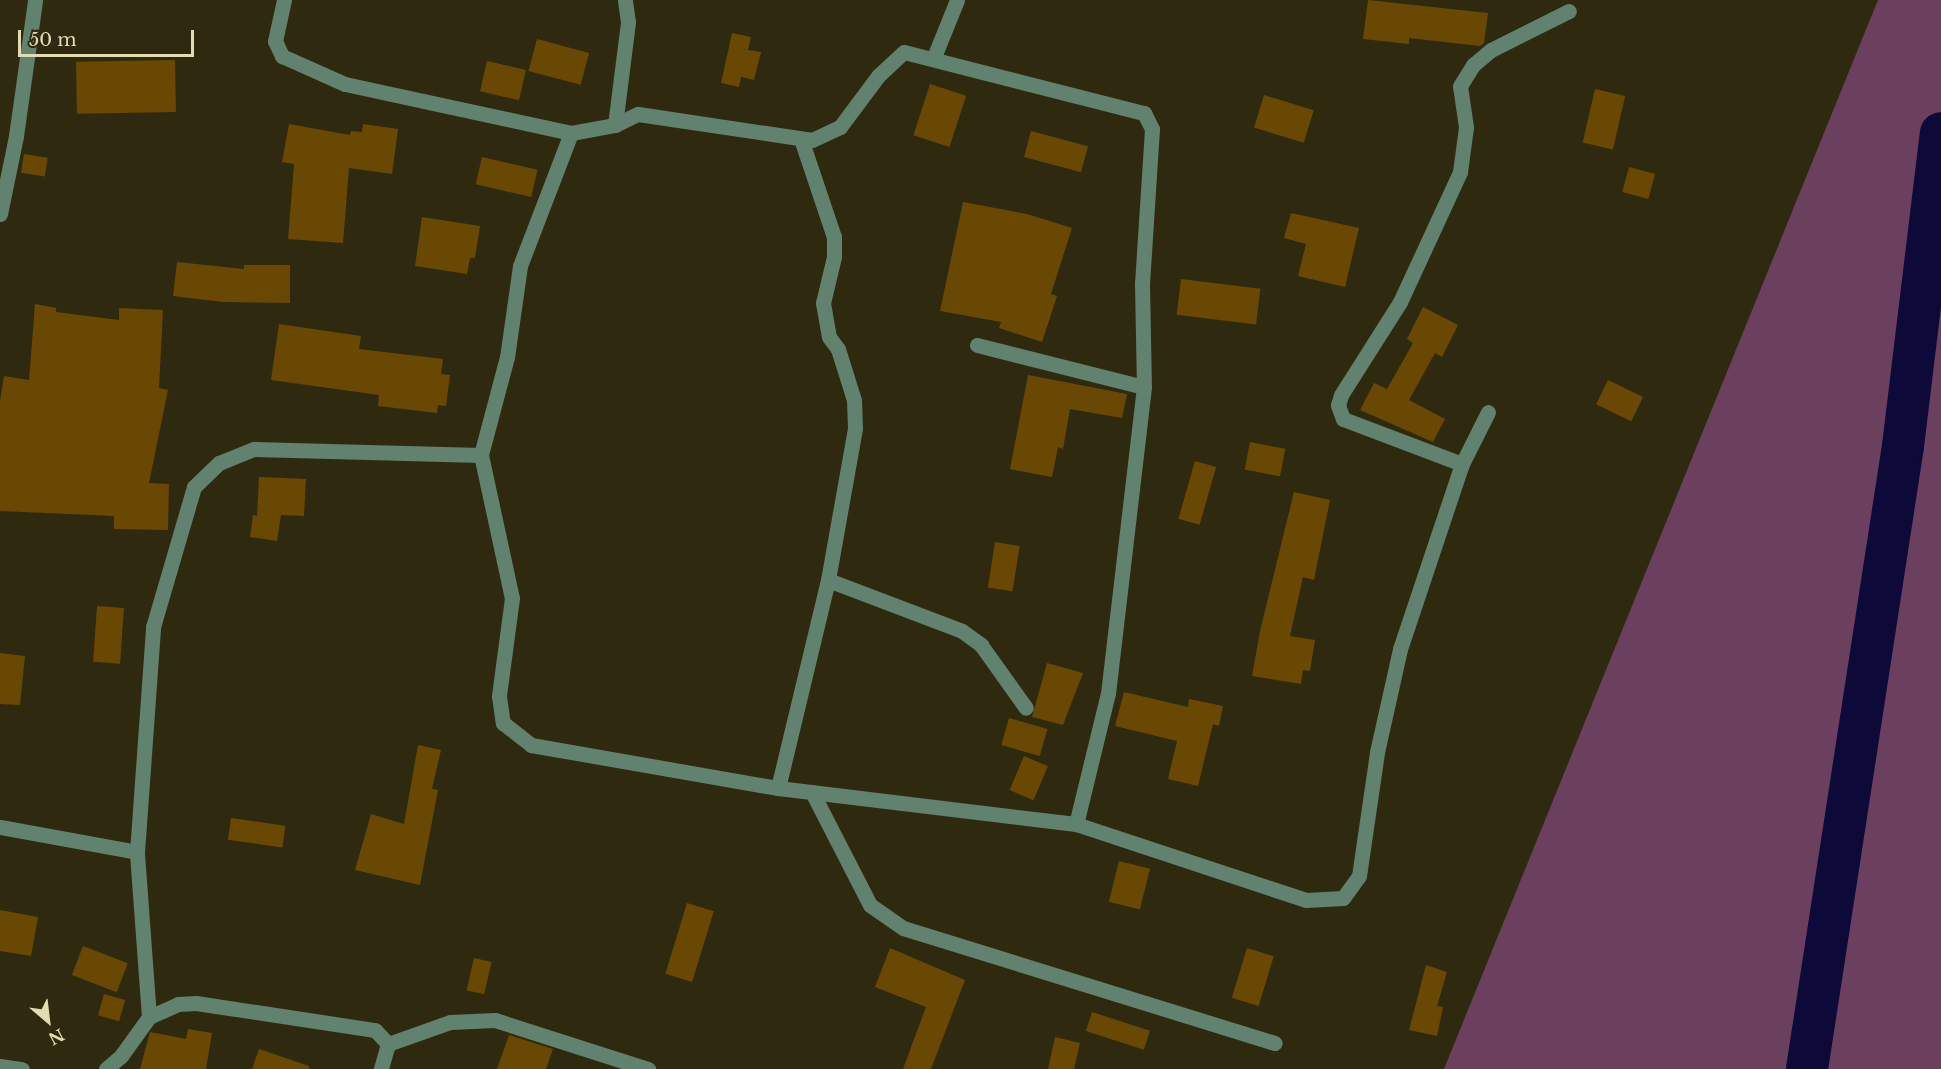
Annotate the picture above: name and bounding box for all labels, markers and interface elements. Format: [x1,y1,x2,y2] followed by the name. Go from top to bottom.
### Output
[21,18,196,56] scale bar
[29,29,77,51] text: 50 m
[18,991,78,1051] north arrow
[45,1025,68,1049] text: N

